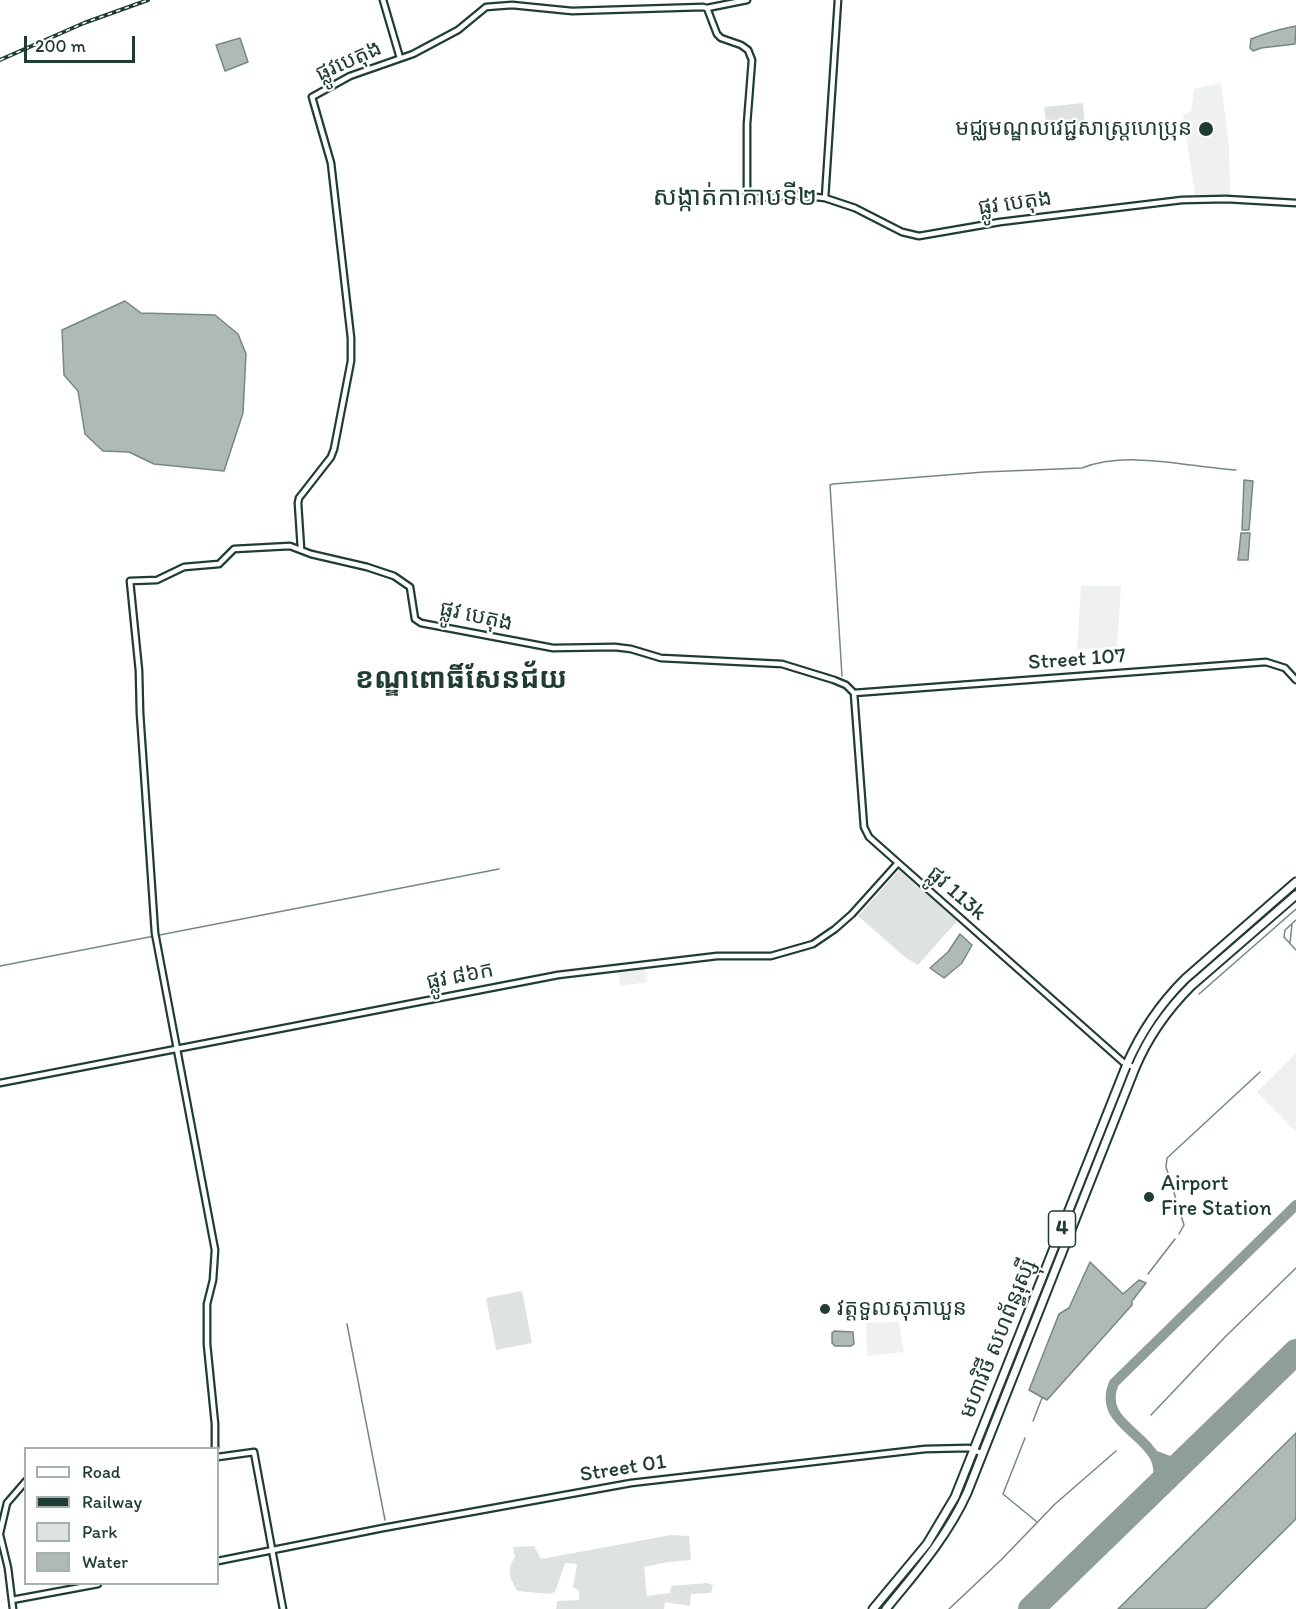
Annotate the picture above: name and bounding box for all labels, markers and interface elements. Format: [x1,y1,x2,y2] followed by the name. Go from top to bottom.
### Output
[27,24,138,62] scale bar
[35,35,86,57] text: 200 m
[312,36,386,88] street label: ផ្លូវបេតុង
[955,116,1192,142] place label: មជ្ឈមណ្ឌលវេជ្ជសាស្ត្រហេប្រុន
[1197,120,1215,138] marker: មជ្ឈមណ្ឌលវេជ្ជសាស្ត្រហេប្រុន
[653,182,817,214] district label: សង្កាត់កាកាបទី២
[976,186,1054,222] street label: ផ្លូវ បេតុង
[437,596,515,638] street label: ផ្លូវ បេតុង
[1027,643,1127,677] street label: Street 107
[355,664,567,698] district label: ខណ្ឌពោធិ៍សែនជ័យ
[921,861,991,927] street label: ផ្លូវ 113k
[424,958,496,996] street label: ផ្លូវ ៨៦ក
[1161,1171,1272,1222] place label: Airport Fire Station
[1142,1190,1156,1204] marker: Airport Fire Station
[1048,1211,1076,1247] road number: 4
[955,1256,1043,1422] street label: មហាវិថី សហព័ន្ធរុស្ស៊ី
[837,1296,967,1322] place label: វត្តទួលសុភាឃួន
[818,1302,832,1316] marker: វត្តទួលសុភាឃួន
[24,1447,219,1585] legend
[578,1449,668,1489] street label: Street 01
[82,1461,121,1483] text: Road
[82,1491,142,1513] text: Railway
[82,1521,117,1543] text: Park
[82,1551,128,1573] text: Water

